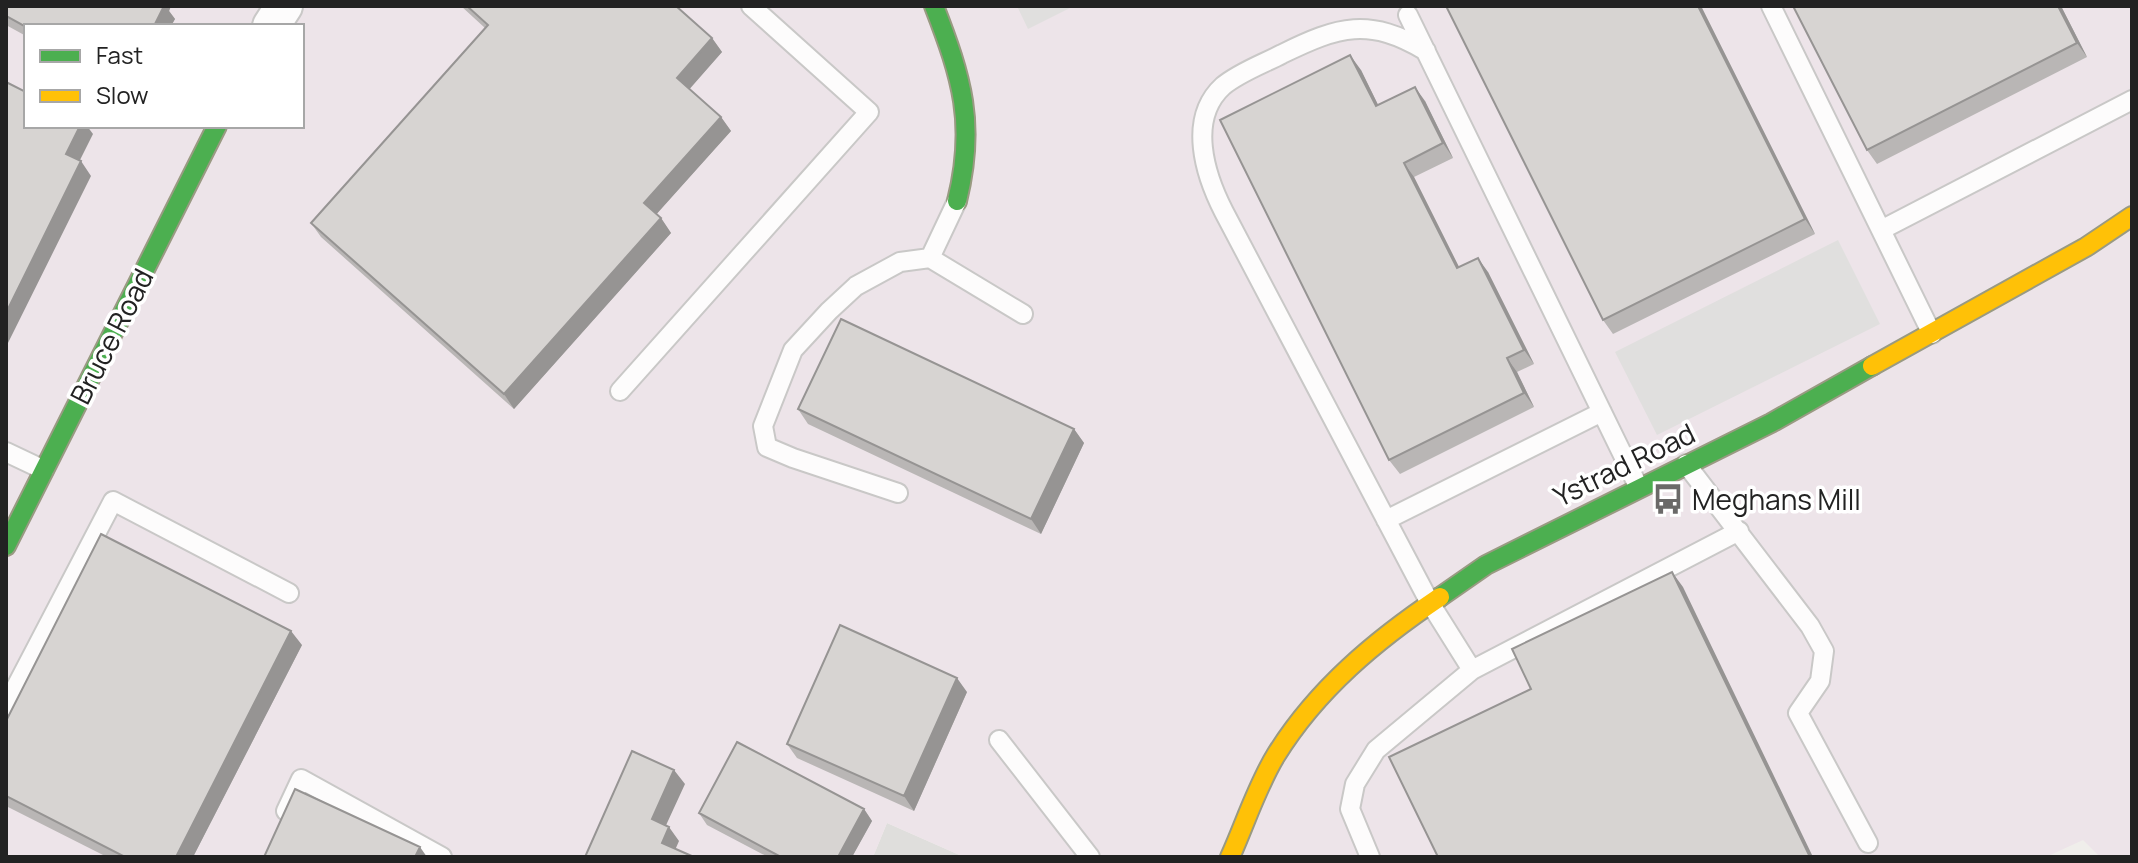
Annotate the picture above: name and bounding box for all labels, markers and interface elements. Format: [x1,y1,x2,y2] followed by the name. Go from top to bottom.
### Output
[24,24,304,128] legend
[96,38,143,71] text: Fast
[96,78,149,111] text: Slow
[61,262,161,410] street label: Bruce Road
[1547,413,1701,515] street label: Ystrad Road
[1692,480,1861,518] place label: Meghans Mill
[1651,482,1685,516] bus stop icon: Meghans Mill

